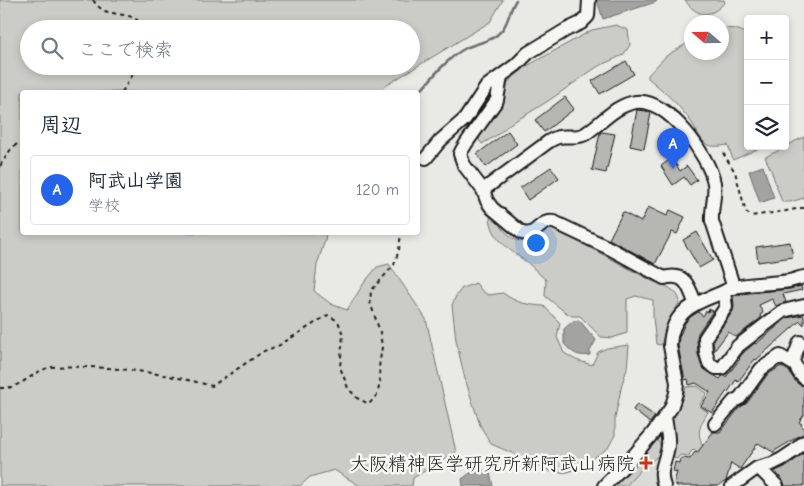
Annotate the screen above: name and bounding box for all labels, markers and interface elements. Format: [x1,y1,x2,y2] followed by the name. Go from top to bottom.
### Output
[684,15,729,60] north arrow
[744,15,789,150] map controls
[744,15,789,60] button: +
[20,20,420,75] search box
[38,34,66,62] icon: search
[78,39,173,61] text: ここで検索
[744,60,789,105] button: −
[744,105,789,150] button: layers
[40,113,82,137] text: 周辺
[657,128,689,169] pin: A
[88,170,183,192] text: 阿武山学園
[53,181,61,199] text: A
[356,181,399,199] text: 120 m
[88,197,120,215] text: 学校
[523,230,549,256] your location
[350,453,635,475] place label: 大阪精神医学研究所新阿武山病院
[639,456,653,470] marker: 大阪精神医学研究所新阿武山病院

